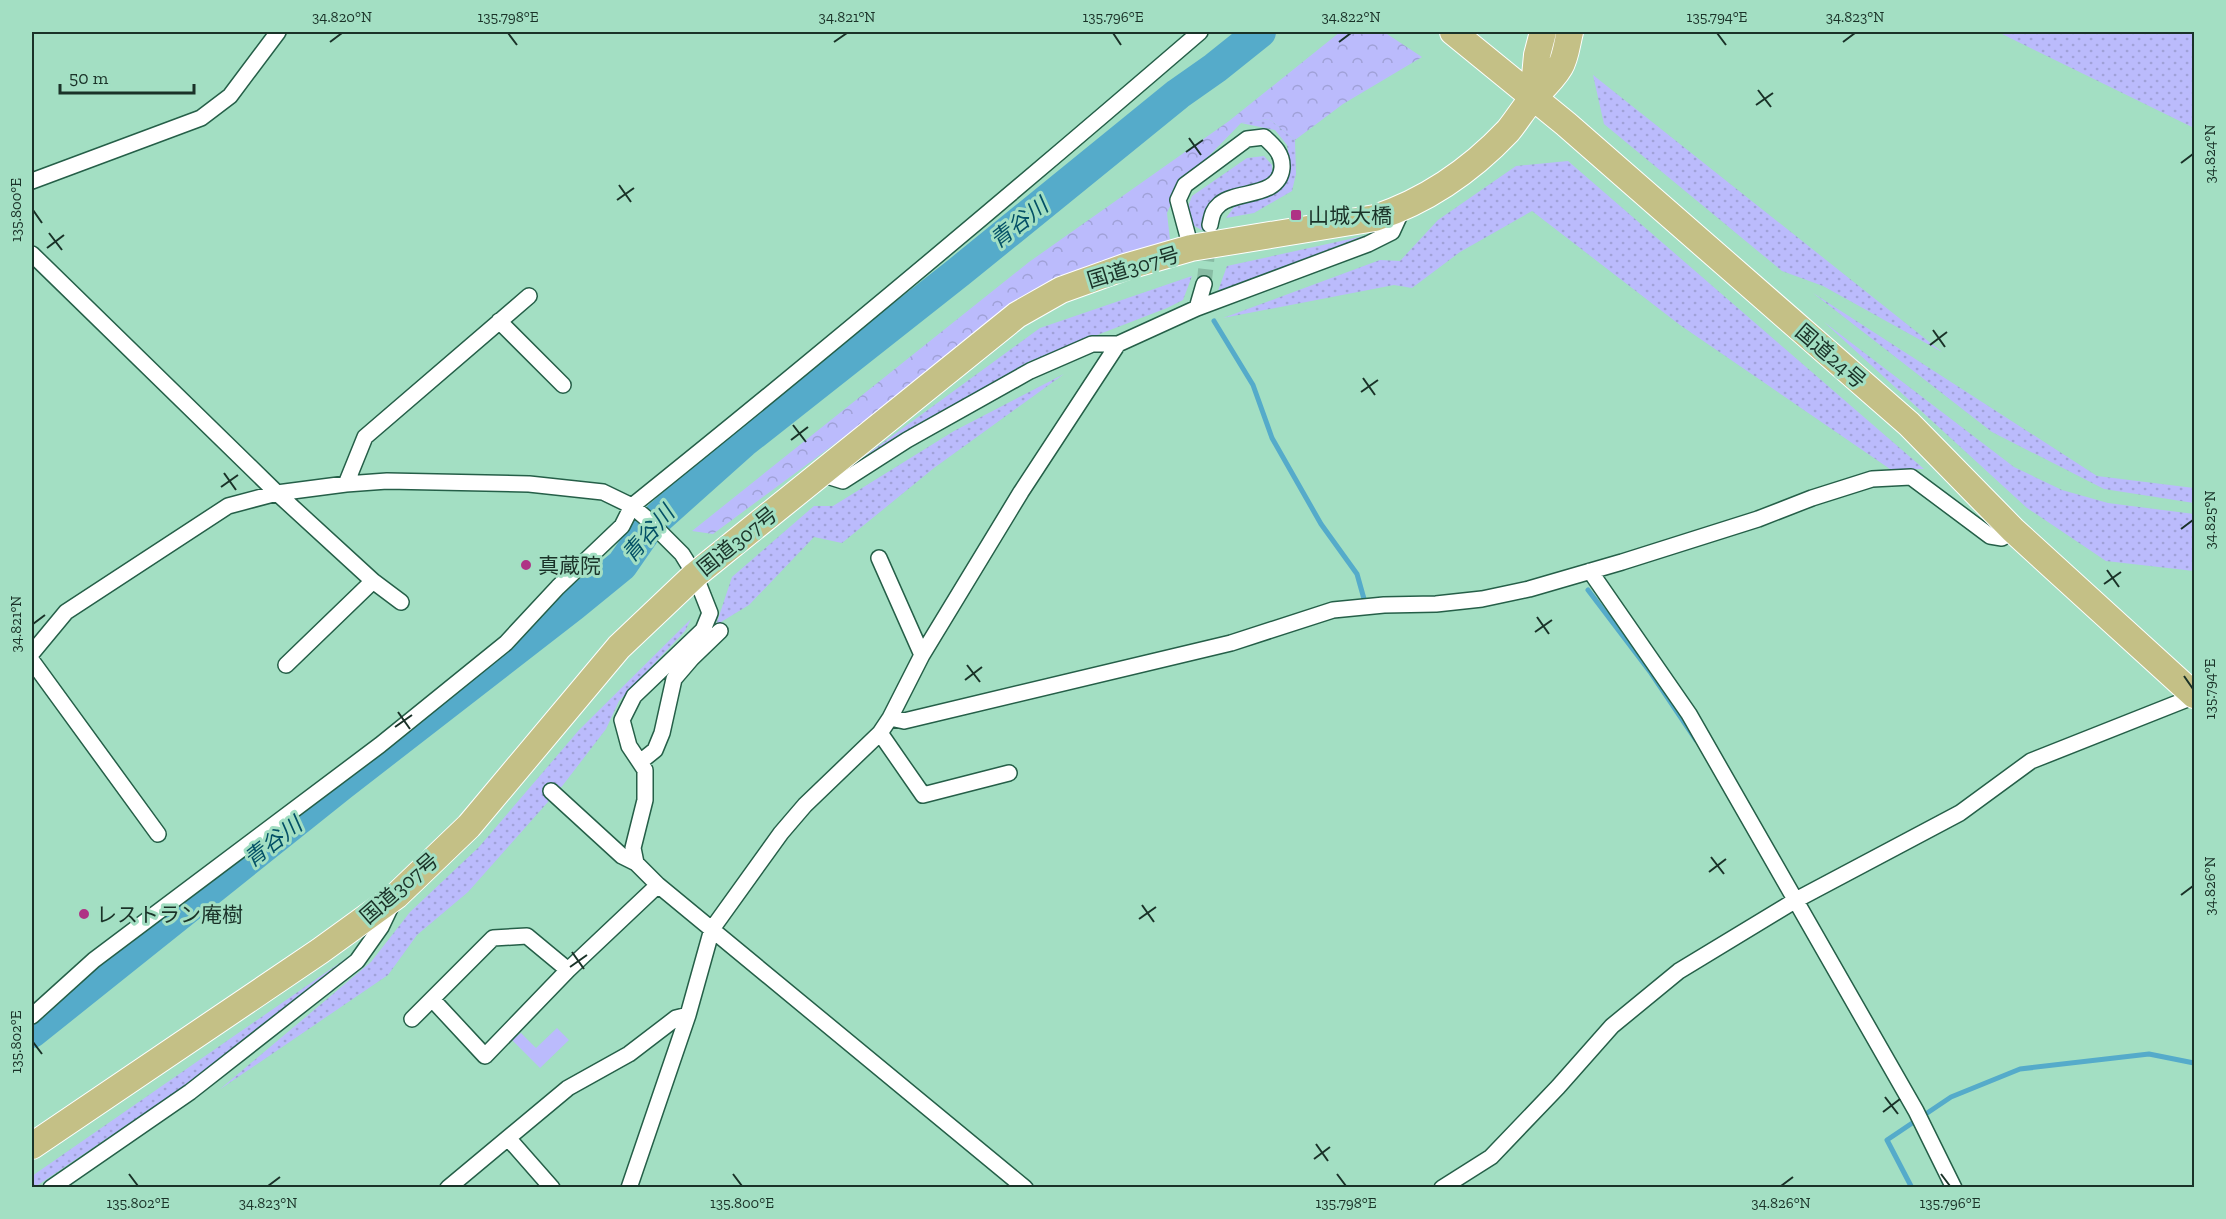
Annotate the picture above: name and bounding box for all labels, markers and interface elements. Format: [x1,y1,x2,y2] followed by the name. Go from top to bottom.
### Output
[312,8,372,26] text: 34.820°N
[477,8,539,26] text: 135.798°E
[819,8,875,26] text: 34.821°N
[1083,8,1144,26] text: 135.796°E
[1321,8,1381,26] text: 34.822°N
[1687,8,1748,26] text: 135.794°E
[1826,8,1884,26] text: 34.823°N
[60,57,194,95] scale bar
[69,67,109,89] text: 50 m
[2201,124,2219,184] text: 34.824°N
[7,178,25,242] text: 135.800°E
[985,191,1055,254] water label: 青谷川
[1308,203,1392,228] place label: 山城大橋
[1289,208,1303,222] marker: 山城大橋
[1084,241,1182,293] street label: 国道307号
[1791,319,1871,393] street label: 国道24号
[2201,490,2219,550] text: 34.825°N
[616,499,681,568] water label: 青谷川
[692,501,782,581] street label: 国道307号
[538,553,601,578] place label: 真蔵院
[519,558,533,572] marker: 真蔵院
[7,596,25,652] text: 34.821°N
[2201,658,2219,719] text: 135.794°E
[239,810,309,873] water label: 青谷川
[355,847,443,929] street label: 国道307号
[2201,856,2219,916] text: 34.826°N
[96,902,243,927] place label: レストラン庵樹
[77,907,91,921] marker: レストラン庵樹
[7,1010,25,1074] text: 135.802°E
[106,1194,170,1212] text: 135.802°E
[239,1194,297,1212] text: 34.823°N
[710,1194,774,1212] text: 135.800°E
[1315,1194,1377,1212] text: 135.798°E
[1751,1194,1811,1212] text: 34.826°N
[1920,1194,1981,1212] text: 135.796°E

